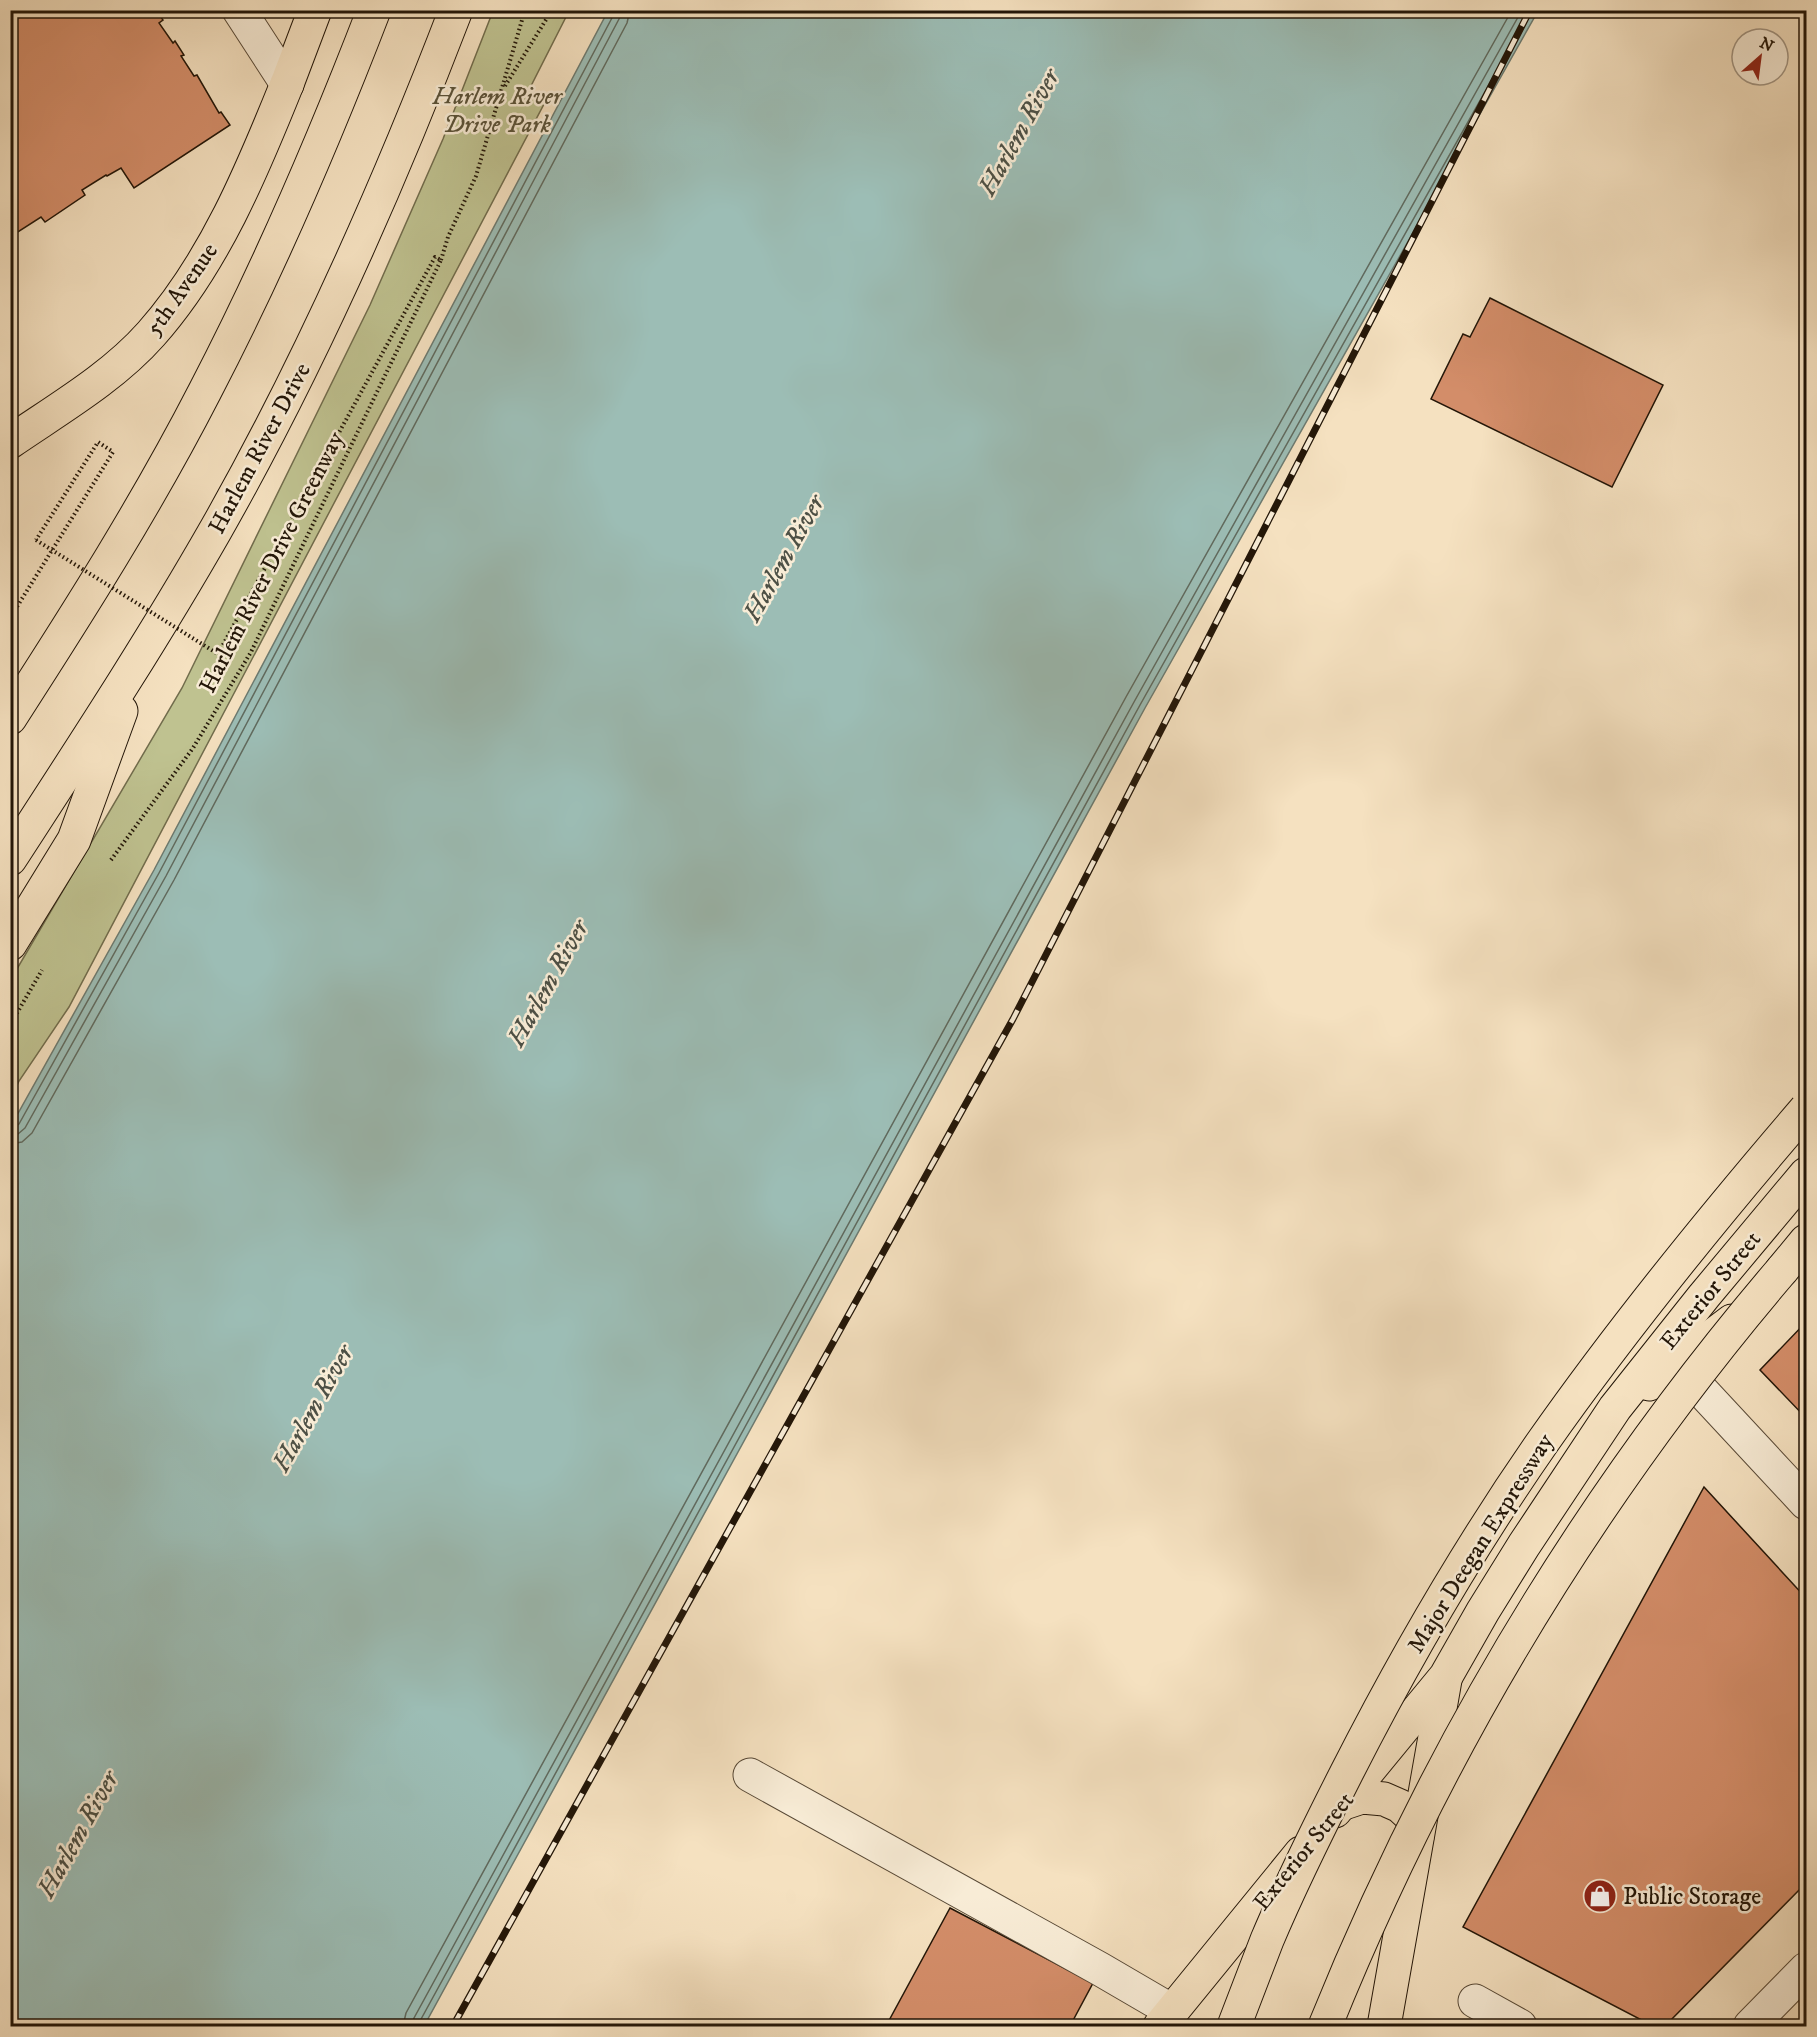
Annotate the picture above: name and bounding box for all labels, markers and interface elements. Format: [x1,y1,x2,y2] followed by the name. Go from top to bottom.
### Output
[1730,27,1790,87] north arrow
[1756,33,1777,57] text: N
[971,62,1068,203] water label: Harlem River
[431,82,564,140] park label: Harlem River Drive Park
[139,237,225,342] street label: 5th Avenue
[202,358,318,539] street label: Harlem River Drive
[193,426,351,698] street label: Harlem River Drive Greenway
[736,488,833,629] water label: Harlem River
[500,913,597,1054] water label: Harlem River
[1654,1225,1768,1356] street label: Exterior Street
[265,1338,362,1479] water label: Harlem River
[1401,1428,1561,1659] street label: Major Deegan Expressway
[30,1764,127,1905] water label: Harlem River
[1247,1786,1361,1917] street label: Exterior Street
[1582,1878,1618,1914] shop icon: Public Storage
[1623,1882,1761,1912] place label: Public Storage

